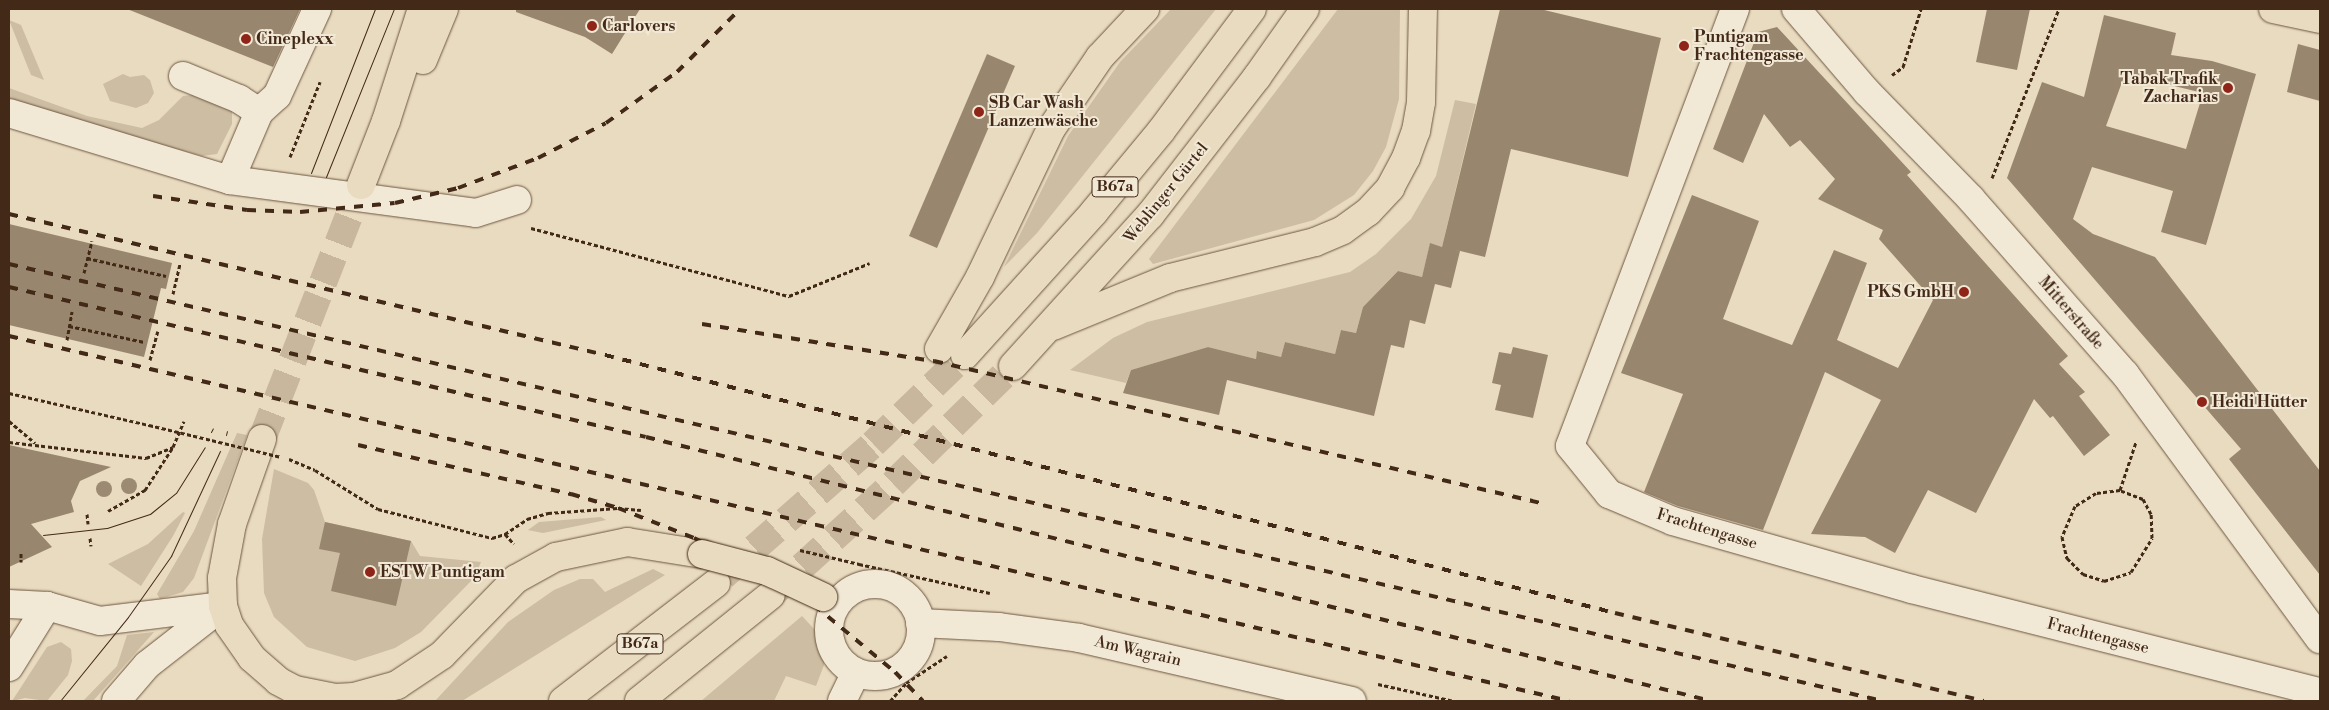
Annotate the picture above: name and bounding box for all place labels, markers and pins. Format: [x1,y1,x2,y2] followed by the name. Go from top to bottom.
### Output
[602,16,675,36] place label: Carlovers
[586,20,598,32] marker: Carlovers
[1694,27,1804,65] place label: Puntigam Frachtengasse
[256,29,333,49] place label: Cineplexx
[240,33,252,45] marker: Cineplexx
[1678,40,1690,52] marker: Puntigam Frachtengasse
[2121,69,2218,107] place label: Tabak Trafik Zacharias
[2222,82,2234,94] marker: Tabak Trafik Zacharias
[989,93,1098,131] place label: SB Car Wash Lanzenwäsche
[973,106,985,118] marker: SB Car Wash Lanzenwäsche
[1867,282,1954,302] place label: PKS GmbH
[1958,286,1970,298] marker: PKS GmbH
[2212,392,2308,412] place label: Heidi Hütter
[2196,396,2208,408] marker: Heidi Hütter
[380,562,505,582] place label: ESTW Puntigam
[364,566,376,578] marker: ESTW Puntigam

